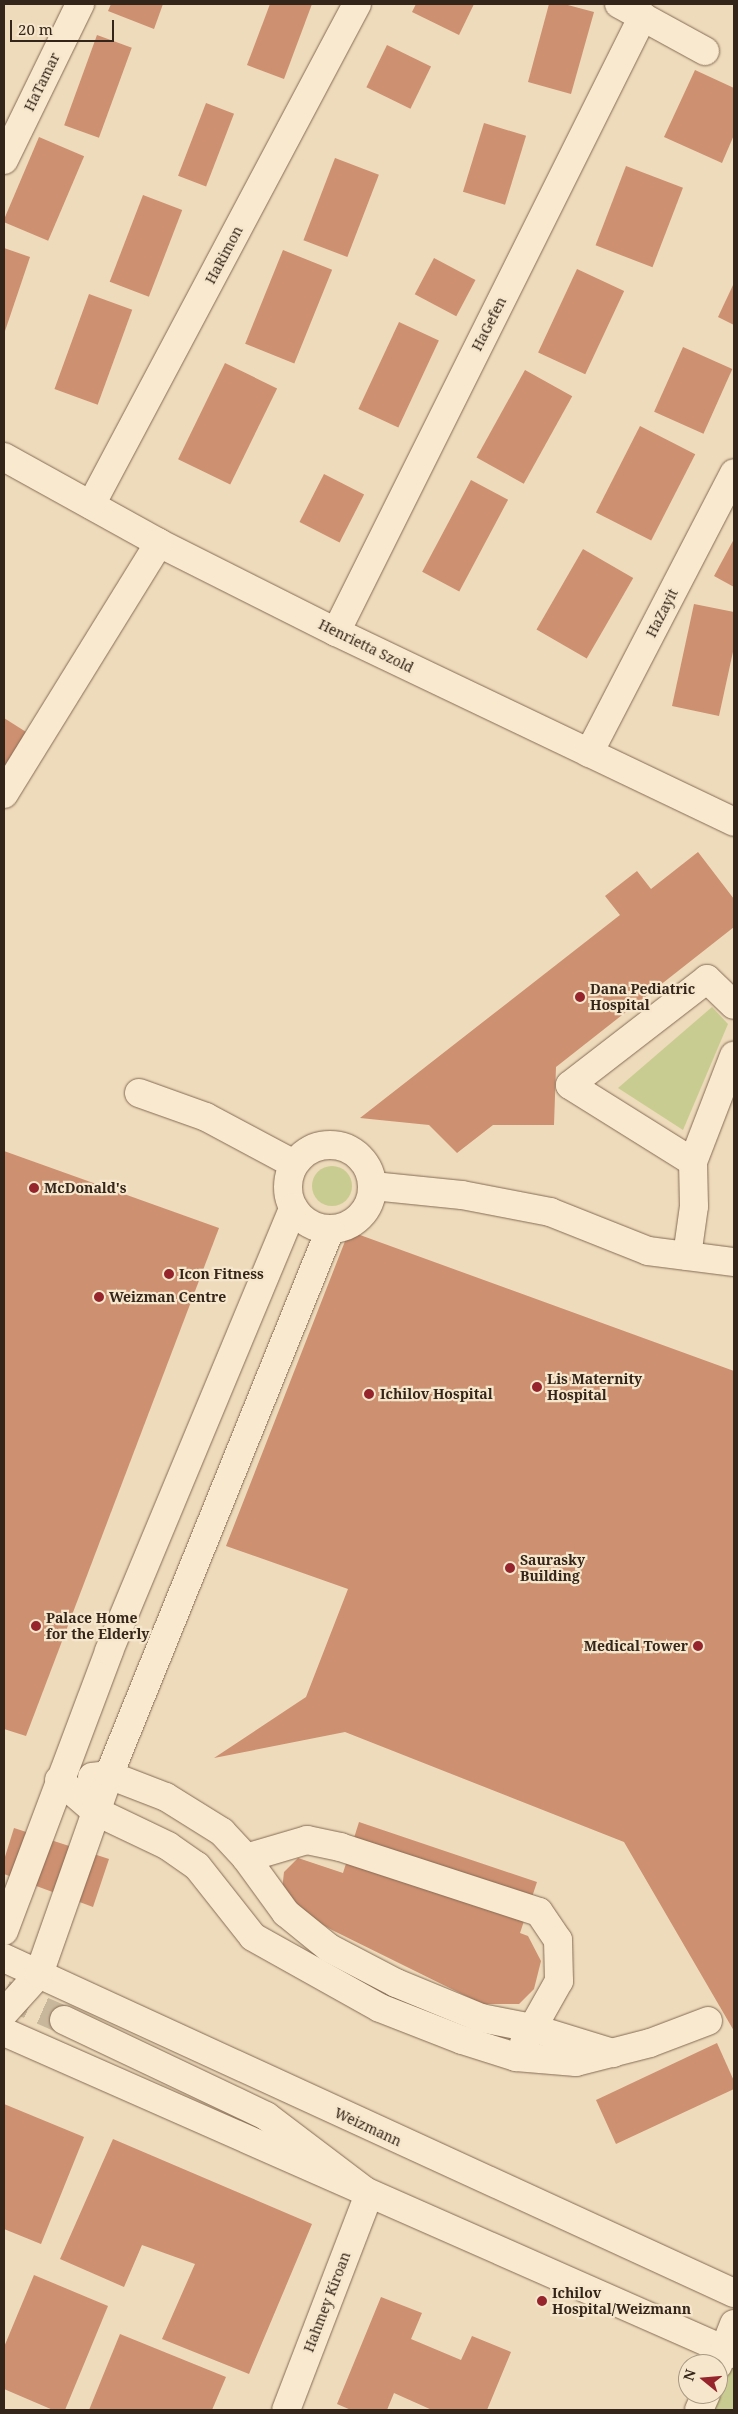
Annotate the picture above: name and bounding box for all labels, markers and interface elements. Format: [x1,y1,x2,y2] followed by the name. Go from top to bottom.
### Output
[12,10,116,42] scale bar
[18,19,53,39] text: 20 m
[21,50,63,114] street label: HaTamar
[202,223,246,287] street label: HaRimon
[468,294,510,354] street label: HaGefen
[643,586,681,640] street label: HaZayit
[316,616,416,676] street label: Henrietta Szold
[590,981,695,1014] place label: Dana Pediatric Hospital
[574,991,586,1003] marker: Dana Pediatric Hospital
[44,1180,127,1196] place label: McDonald's
[28,1182,40,1194] marker: McDonald's
[179,1266,264,1282] place label: Icon Fitness
[163,1268,175,1280] marker: Icon Fitness
[109,1289,226,1305] place label: Weizman Centre
[93,1291,105,1303] marker: Weizman Centre
[547,1371,642,1404] place label: Lis Maternity Hospital
[531,1381,543,1393] marker: Lis Maternity Hospital
[380,1386,493,1402] place label: Ichilov Hospital
[362,1387,376,1401] marker: Ichilov Hospital
[520,1552,585,1584] place label: Saurasky Building
[504,1562,516,1574] marker: Saurasky Building
[46,1610,149,1642] place label: Palace Home for the Elderly
[30,1620,42,1632] marker: Palace Home for the Elderly
[584,1638,688,1654] place label: Medical Tower
[692,1640,704,1652] marker: Medical Tower
[332,2104,404,2150] street label: Weizmann
[300,2250,354,2354] street label: Hahmey Kiroan
[552,2285,691,2318] place label: Ichilov Hospital/Weizmann
[536,2295,548,2307] marker: Ichilov Hospital/Weizmann
[678,2354,728,2404] north arrow
[678,2367,700,2383] text: N

